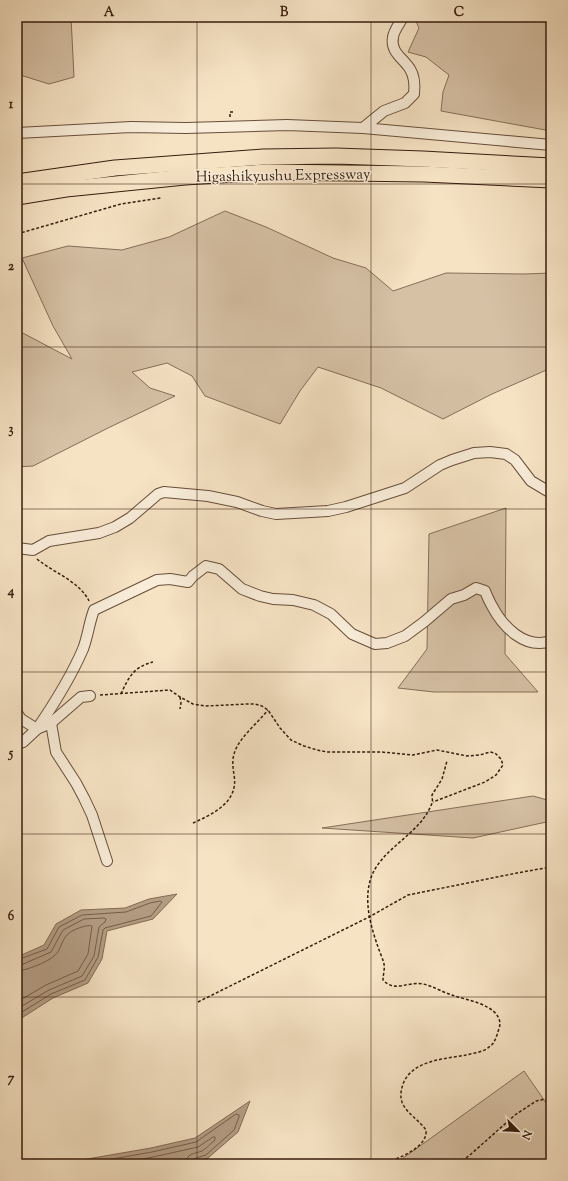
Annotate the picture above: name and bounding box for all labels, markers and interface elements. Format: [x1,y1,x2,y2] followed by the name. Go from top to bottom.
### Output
[104,4,115,22] text: A
[280,4,289,22] text: B
[454,4,464,22] text: C
[9,96,14,114] text: 1
[195,164,371,189] street label: Higashikyushu Expressway
[8,258,15,276] text: 2
[8,421,14,439] text: 3
[7,583,15,601] text: 4
[8,745,14,763] text: 5
[8,908,15,926] text: 6
[8,1070,15,1088] text: 7
[498,1111,538,1151] north arrow
[517,1126,536,1142] text: N

